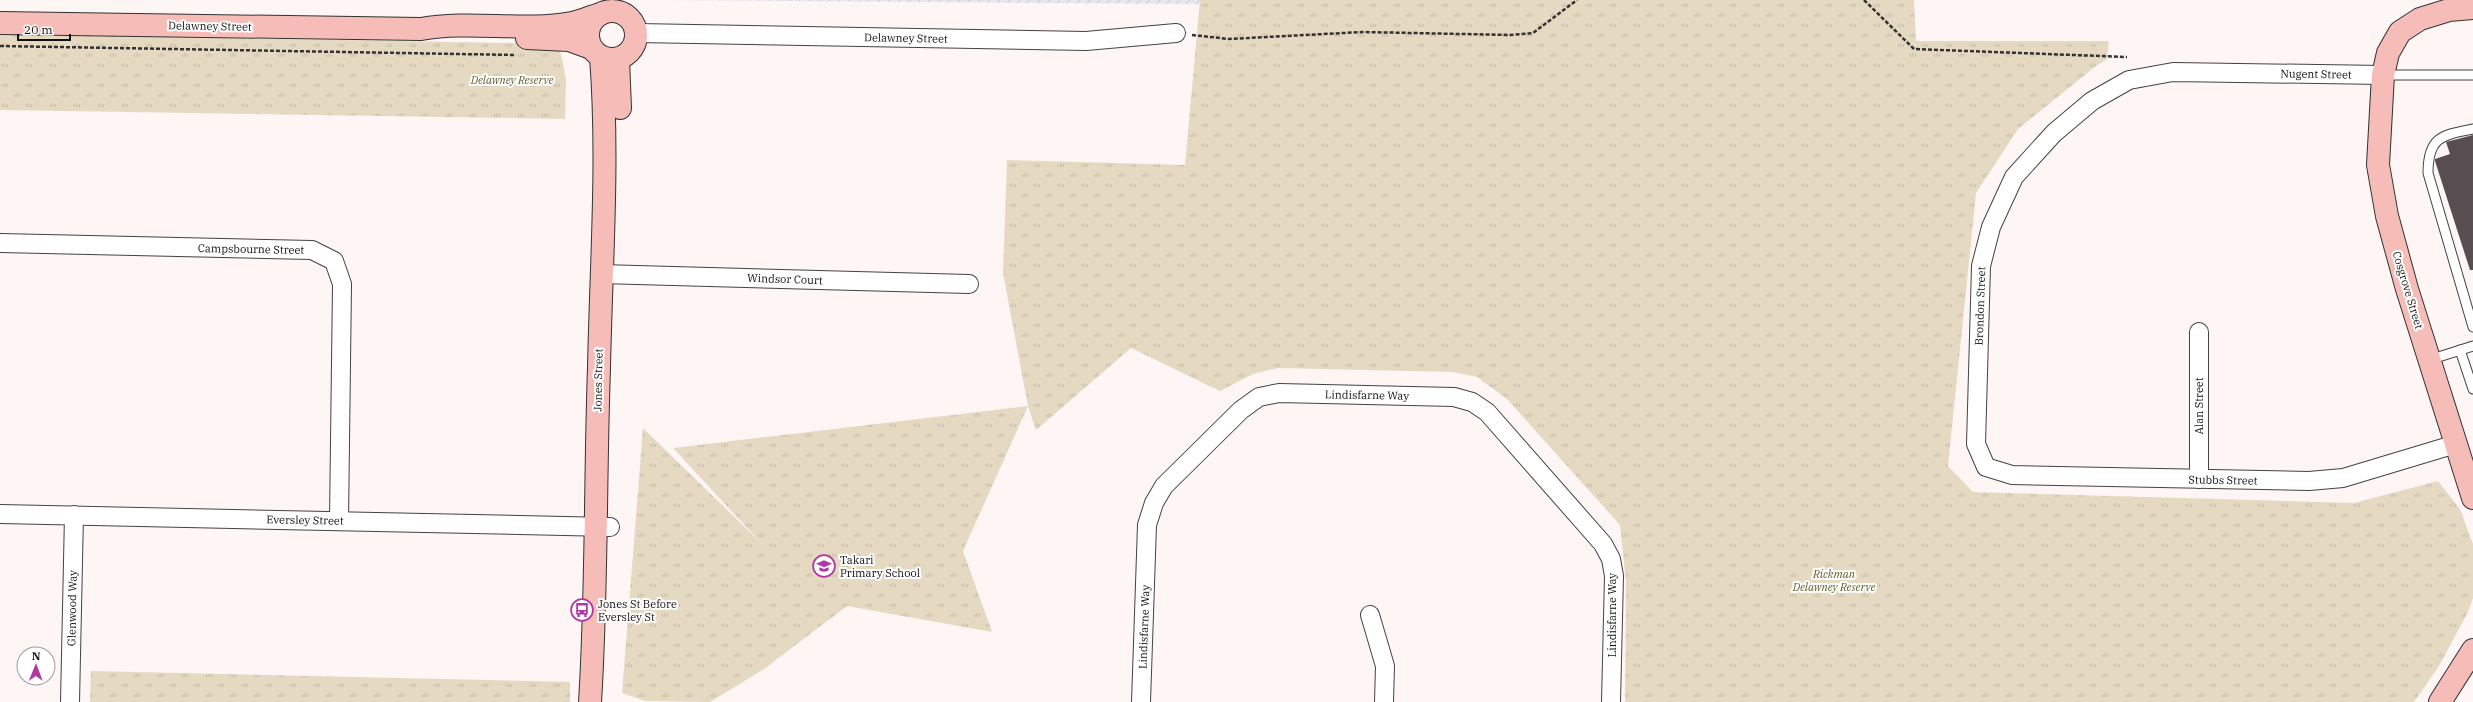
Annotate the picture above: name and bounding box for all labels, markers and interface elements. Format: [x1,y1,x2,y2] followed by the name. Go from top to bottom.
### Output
[18,16,70,42] scale bar
[168,18,252,34] street label: Delawney Street
[24,22,53,37] text: 20 m
[864,30,948,46] street label: Delawney Street
[2280,66,2352,82] street label: Nugent Street
[470,73,553,87] park label: Delawney Reserve
[198,241,305,257] street label: Campsbourne Street
[2390,249,2427,331] street label: Cosgrove Street
[1972,266,1988,346] street label: Brondon Street
[747,271,823,287] street label: Windsor Court
[590,348,606,412] street label: Jones Street
[2192,377,2206,435] street label: Alan Street
[1325,387,1409,403] street label: Lindisfarne Way
[2188,472,2258,488] street label: Stubbs Street
[266,512,344,528] street label: Eversley Street
[811,553,837,579] school or university icon: Takari Primary School
[840,553,920,580] place label: Takari Primary School
[1792,567,1875,594] park label: Rickman Delawney Reserve
[64,570,80,646] street label: Glenwood Way
[1605,573,1619,657] street label: Lindisfarne Way
[1136,584,1152,669] street label: Lindisfarne Way
[569,597,595,623] bus stop icon: Jones St Before Eversley St
[598,597,677,624] place label: Jones St Before Eversley St
[16,646,56,686] north arrow
[32,649,41,663] text: N

